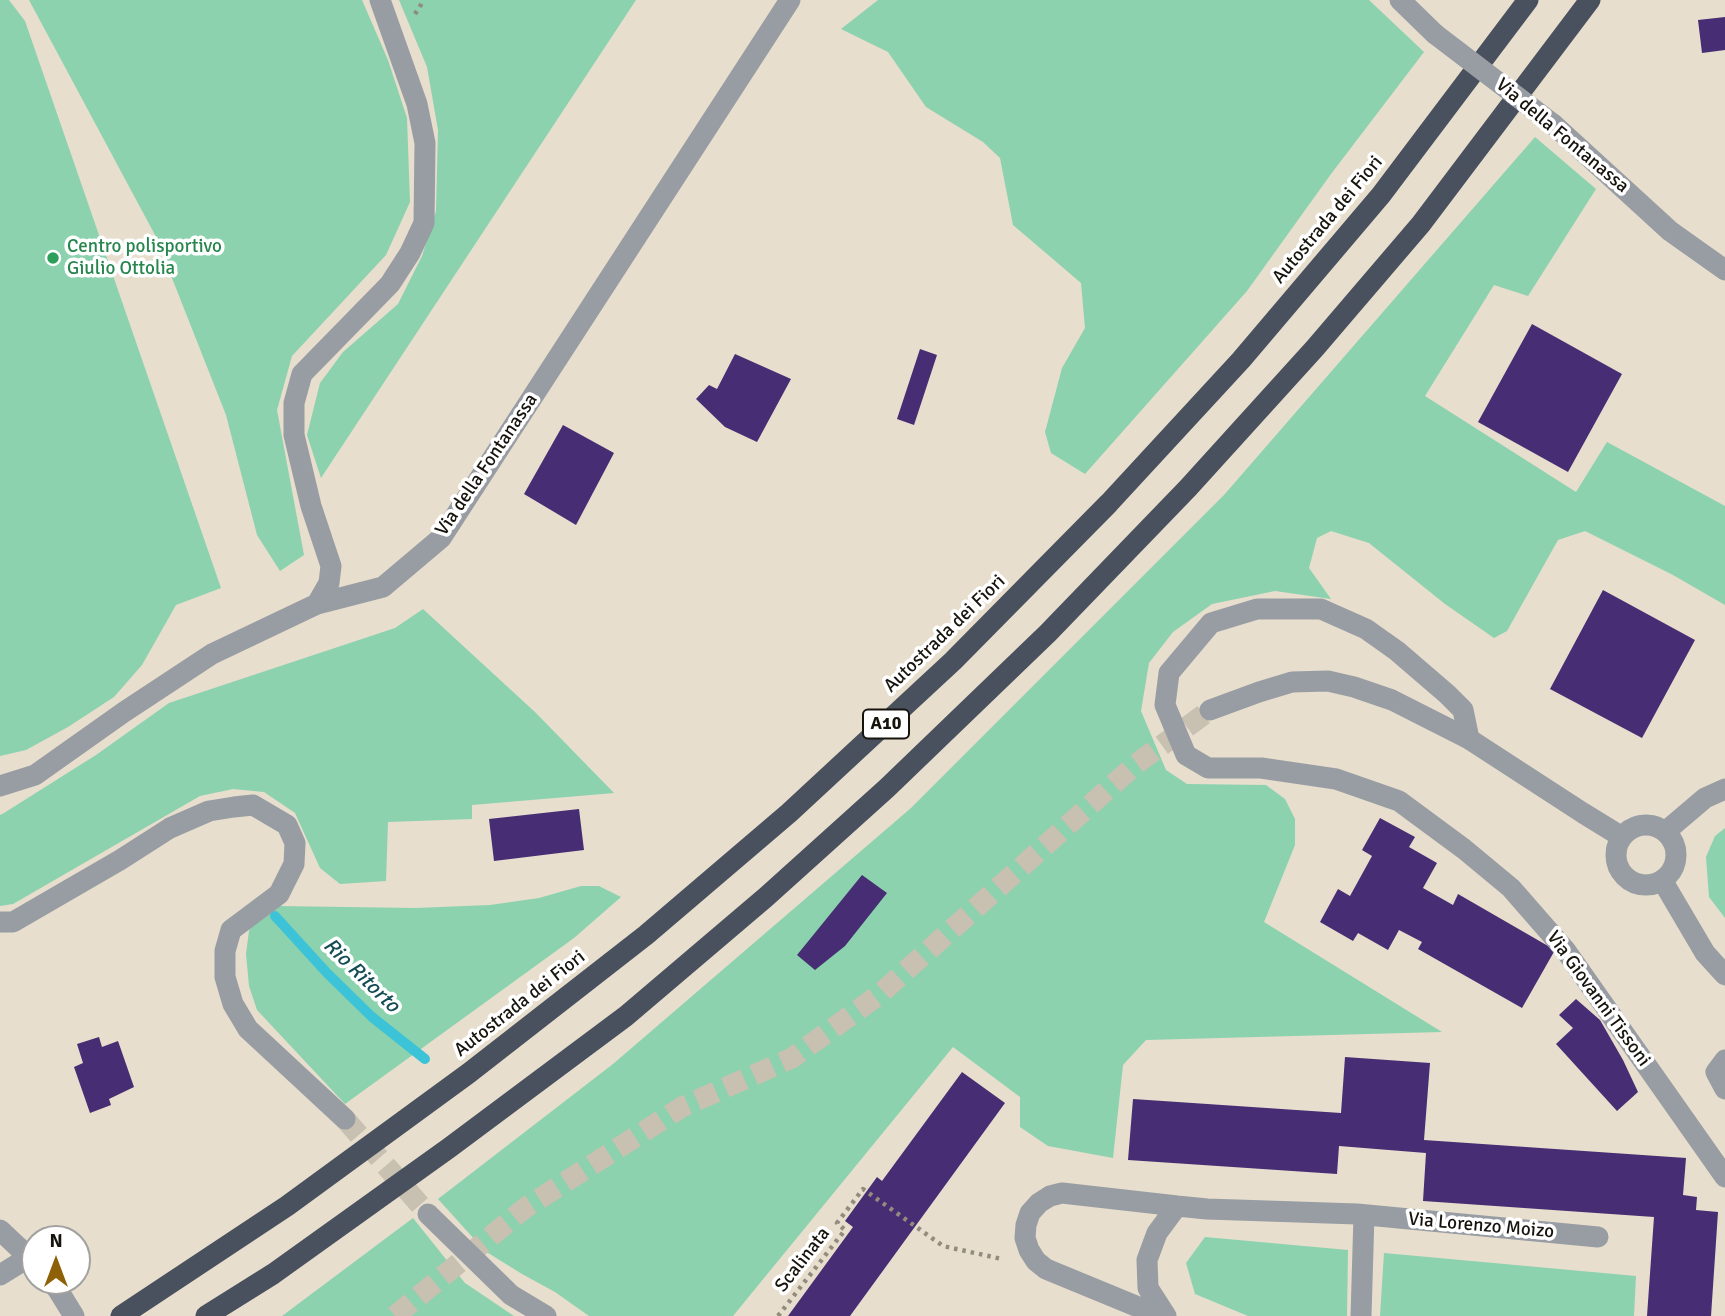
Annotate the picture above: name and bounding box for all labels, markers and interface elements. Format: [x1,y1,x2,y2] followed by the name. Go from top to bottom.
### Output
[1491,74,1633,198] street label: Via della Fontanassa
[1268,151,1388,289] street label: Autostrada dei Fiori
[67,236,222,280] place label: Centro polisportivo Giulio Ottolia
[45,250,61,266] marker: Centro polisportivo Giulio Ottolia
[431,390,543,540] street label: Via della Fontanassa
[880,570,1010,698] street label: Autostrada dei Fiori
[863,710,909,738] road number: A10
[1541,927,1655,1071] street label: Via Giovanni Tissoni
[318,933,404,1019] water label: Rio Ritorto
[450,946,590,1062] street label: Autostrada dei Fiori
[1407,1208,1555,1244] street label: Via Lorenzo Moizo
[771,1223,835,1297] street label: Scalinata
[21,1225,91,1295] north arrow
[49,1229,63,1253] text: N

